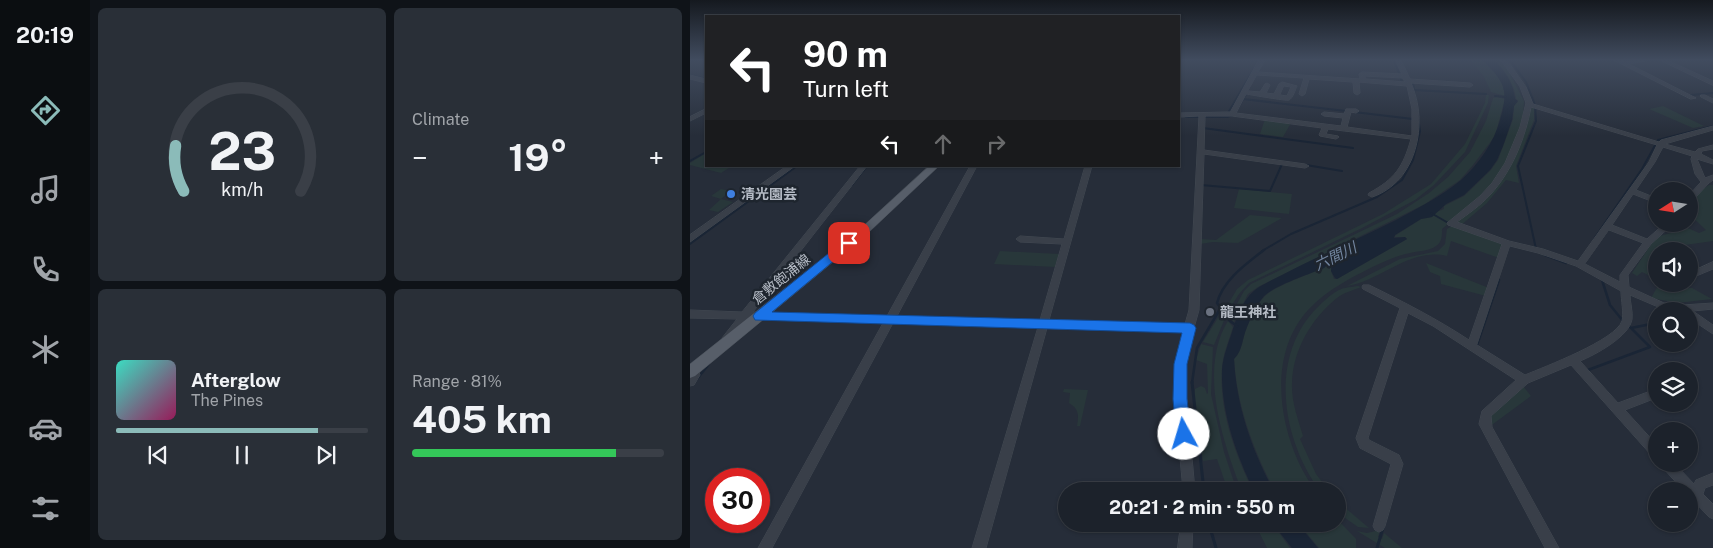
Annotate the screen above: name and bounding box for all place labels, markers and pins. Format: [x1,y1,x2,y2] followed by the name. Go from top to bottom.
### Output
[741,186,797,202] place label: 清光園芸
[725,188,737,200] marker: 清光園芸
[828,222,870,264] pin
[1220,304,1276,320] place label: 龍王神社
[1204,306,1216,318] marker: 龍王神社

